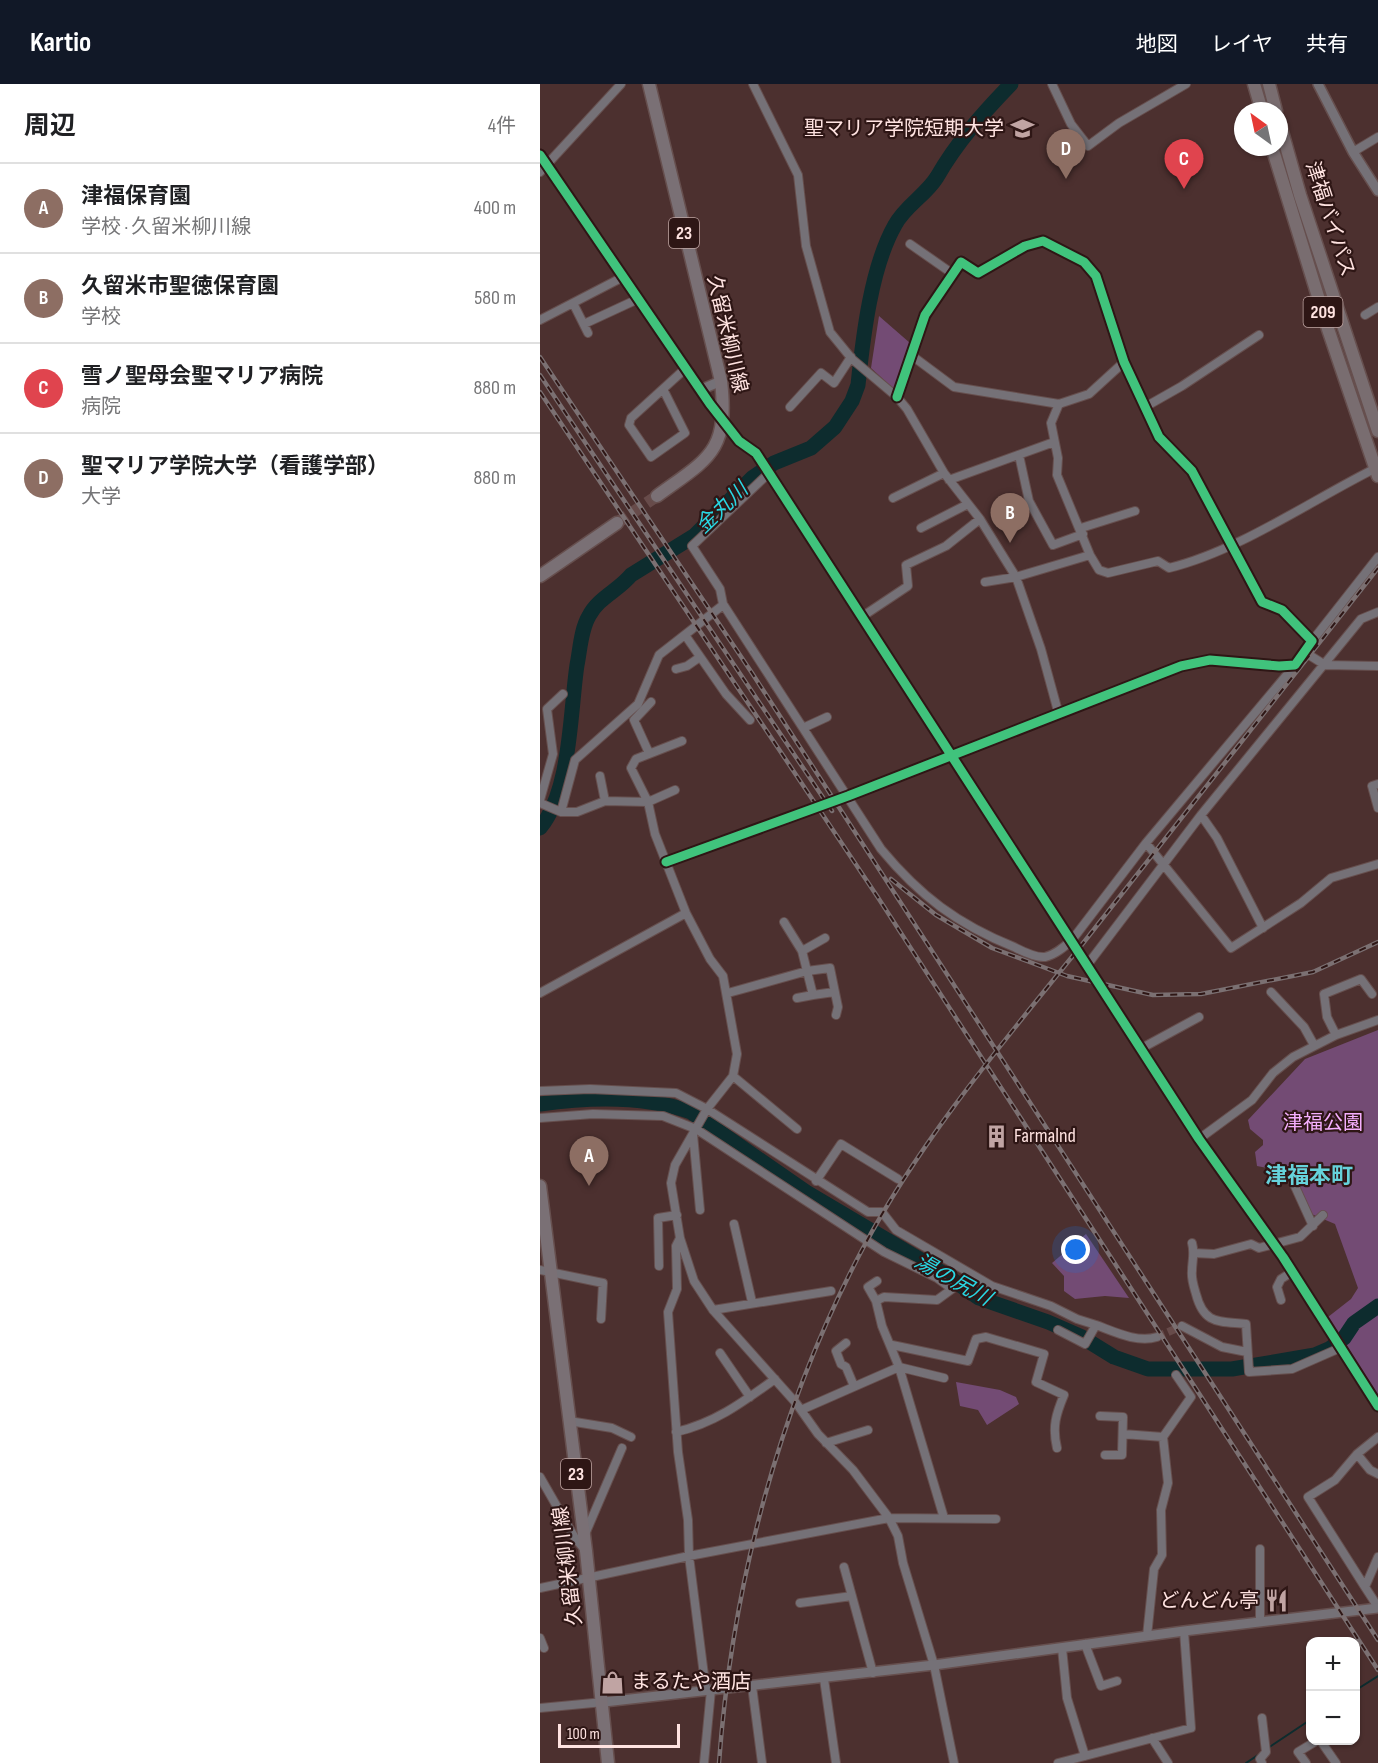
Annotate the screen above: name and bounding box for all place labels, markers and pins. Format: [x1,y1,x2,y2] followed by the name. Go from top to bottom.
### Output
[1009,116,1035,142] school or university icon: 聖マリア学院短期大学
[804,117,1004,141] place label: 聖マリア学院短期大学
[1046,130,1086,179] pin: D
[1164,140,1204,189] pin: C
[990,494,1030,543] pin: B
[983,1123,1009,1149] building icon: Farmalnd
[1014,1124,1076,1148] place label: Farmalnd
[569,1136,608,1186] pin: A
[1264,1588,1290,1614] restaurant icon: どんどん亭
[1160,1589,1259,1613] place label: どんどん亭
[600,1669,626,1695] shop icon: まるたや酒店
[631,1670,751,1694] place label: まるたや酒店

